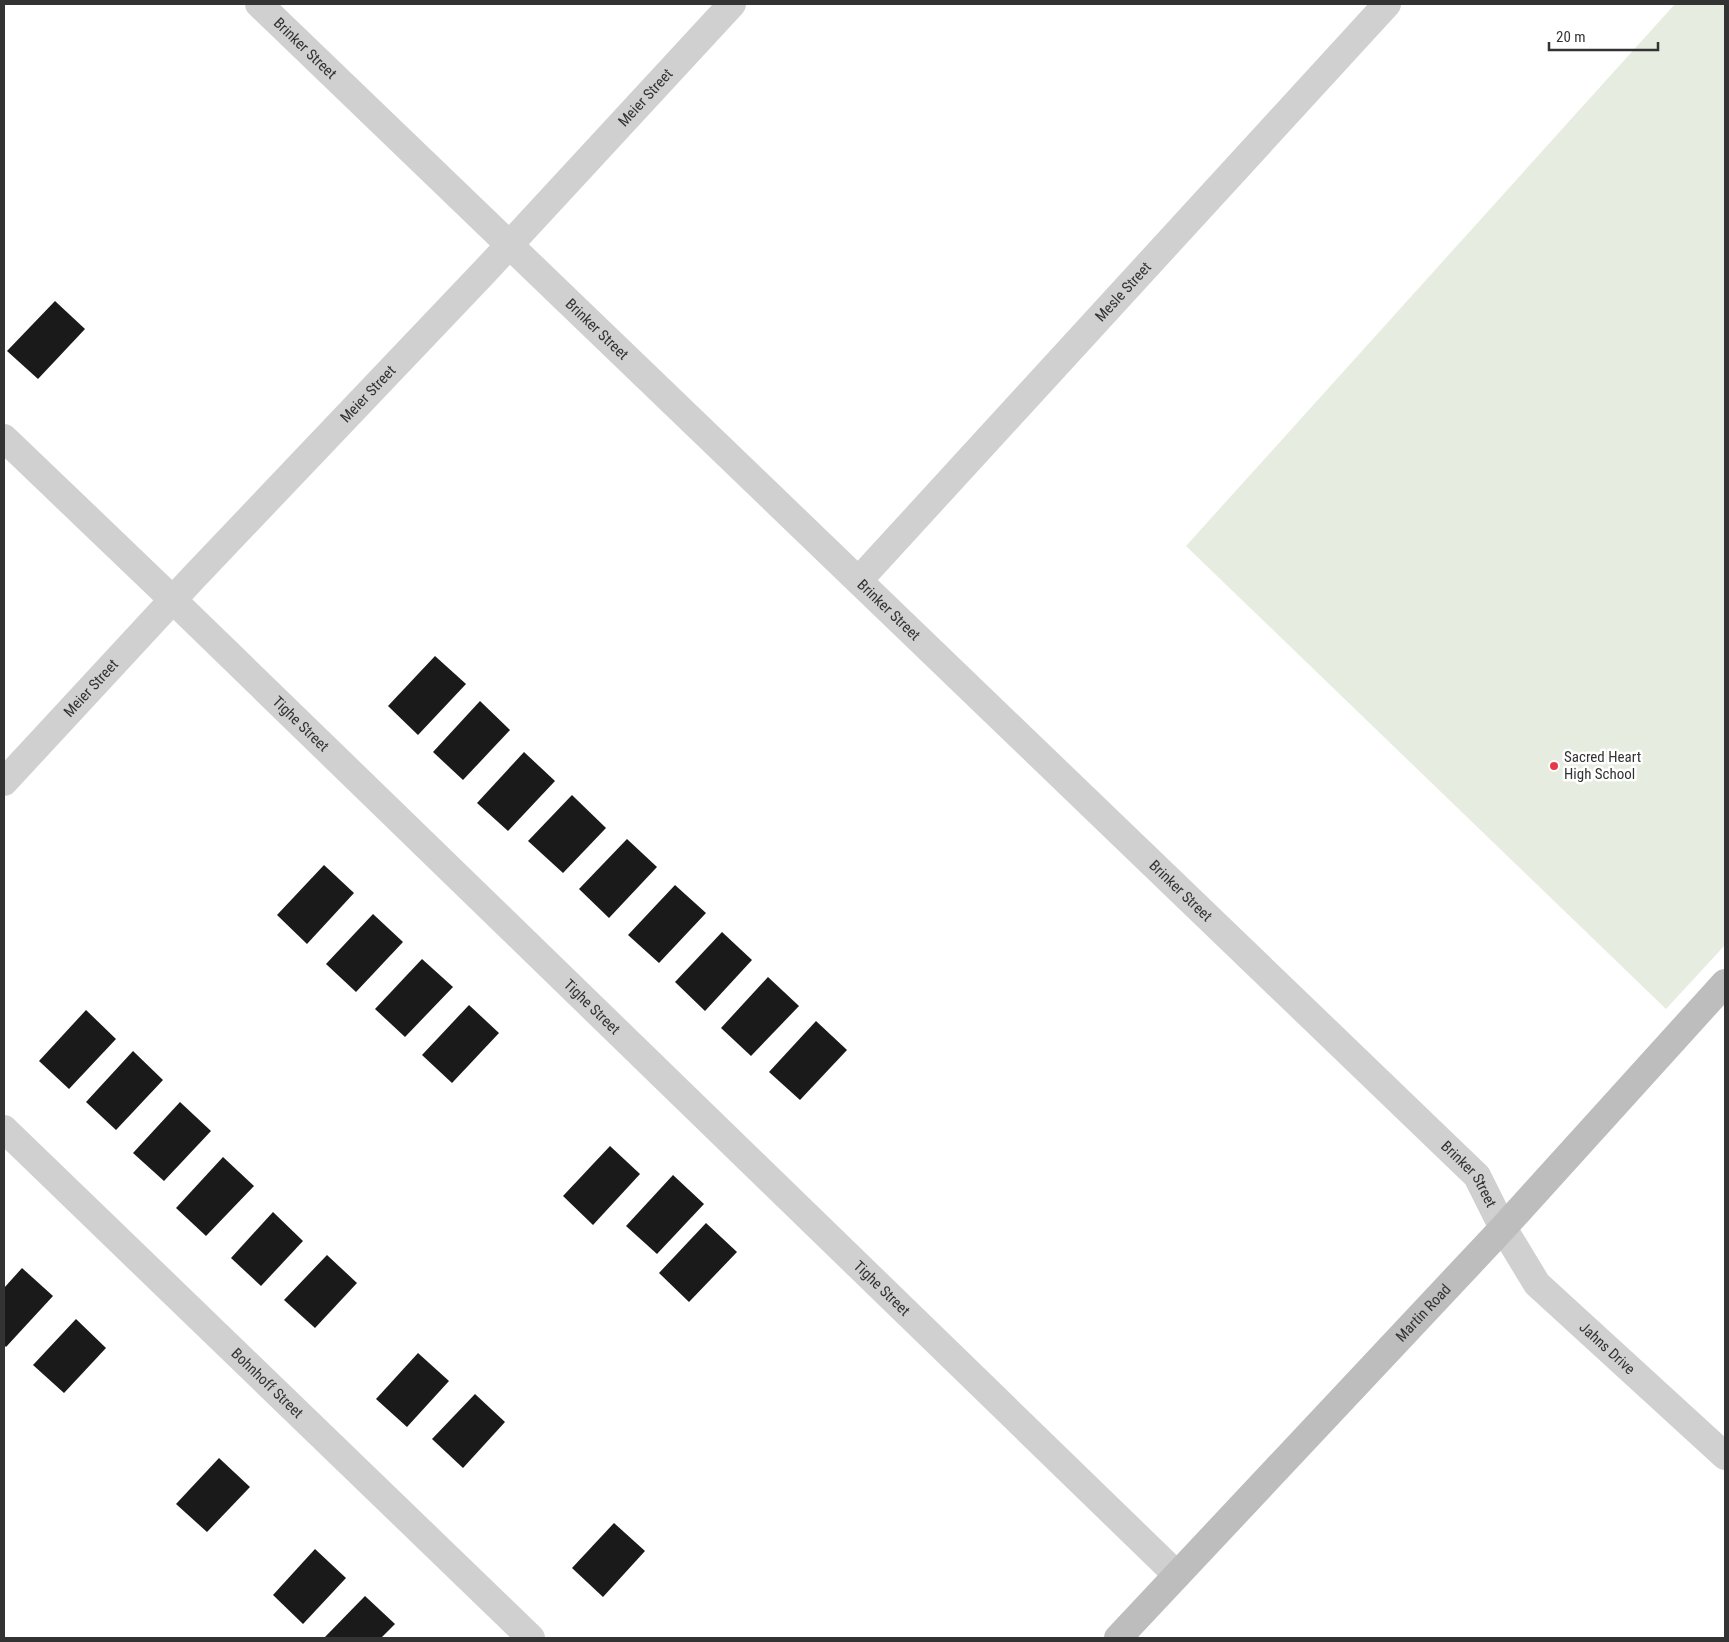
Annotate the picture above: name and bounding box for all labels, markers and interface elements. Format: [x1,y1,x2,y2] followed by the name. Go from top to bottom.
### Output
[270,14,340,83] street label: Brinker Street
[1549,20,1658,52] scale bar
[1556,28,1586,46] text: 20 m
[614,65,677,130] street label: Meier Street
[1091,258,1155,325] street label: Mesle Street
[562,295,632,364] street label: Brinker Street
[337,362,399,426] street label: Meier Street
[854,576,924,644] street label: Brinker Street
[60,656,122,721] street label: Meier Street
[269,693,333,755] street label: Tighe Street
[1564,748,1641,783] place label: Sacred Heart High School
[1548,760,1560,772] marker: Sacred Heart High School
[1145,856,1216,925] street label: Brinker Street
[560,975,624,1038] street label: Tighe Street
[1437,1137,1500,1210] street label: Brinker Street
[850,1257,914,1320] street label: Tighe Street
[1392,1280,1455,1345] street label: Martin Road
[1576,1318,1639,1378] street label: Jahns Drive
[227,1344,307,1422] street label: Bohnhoff Street

